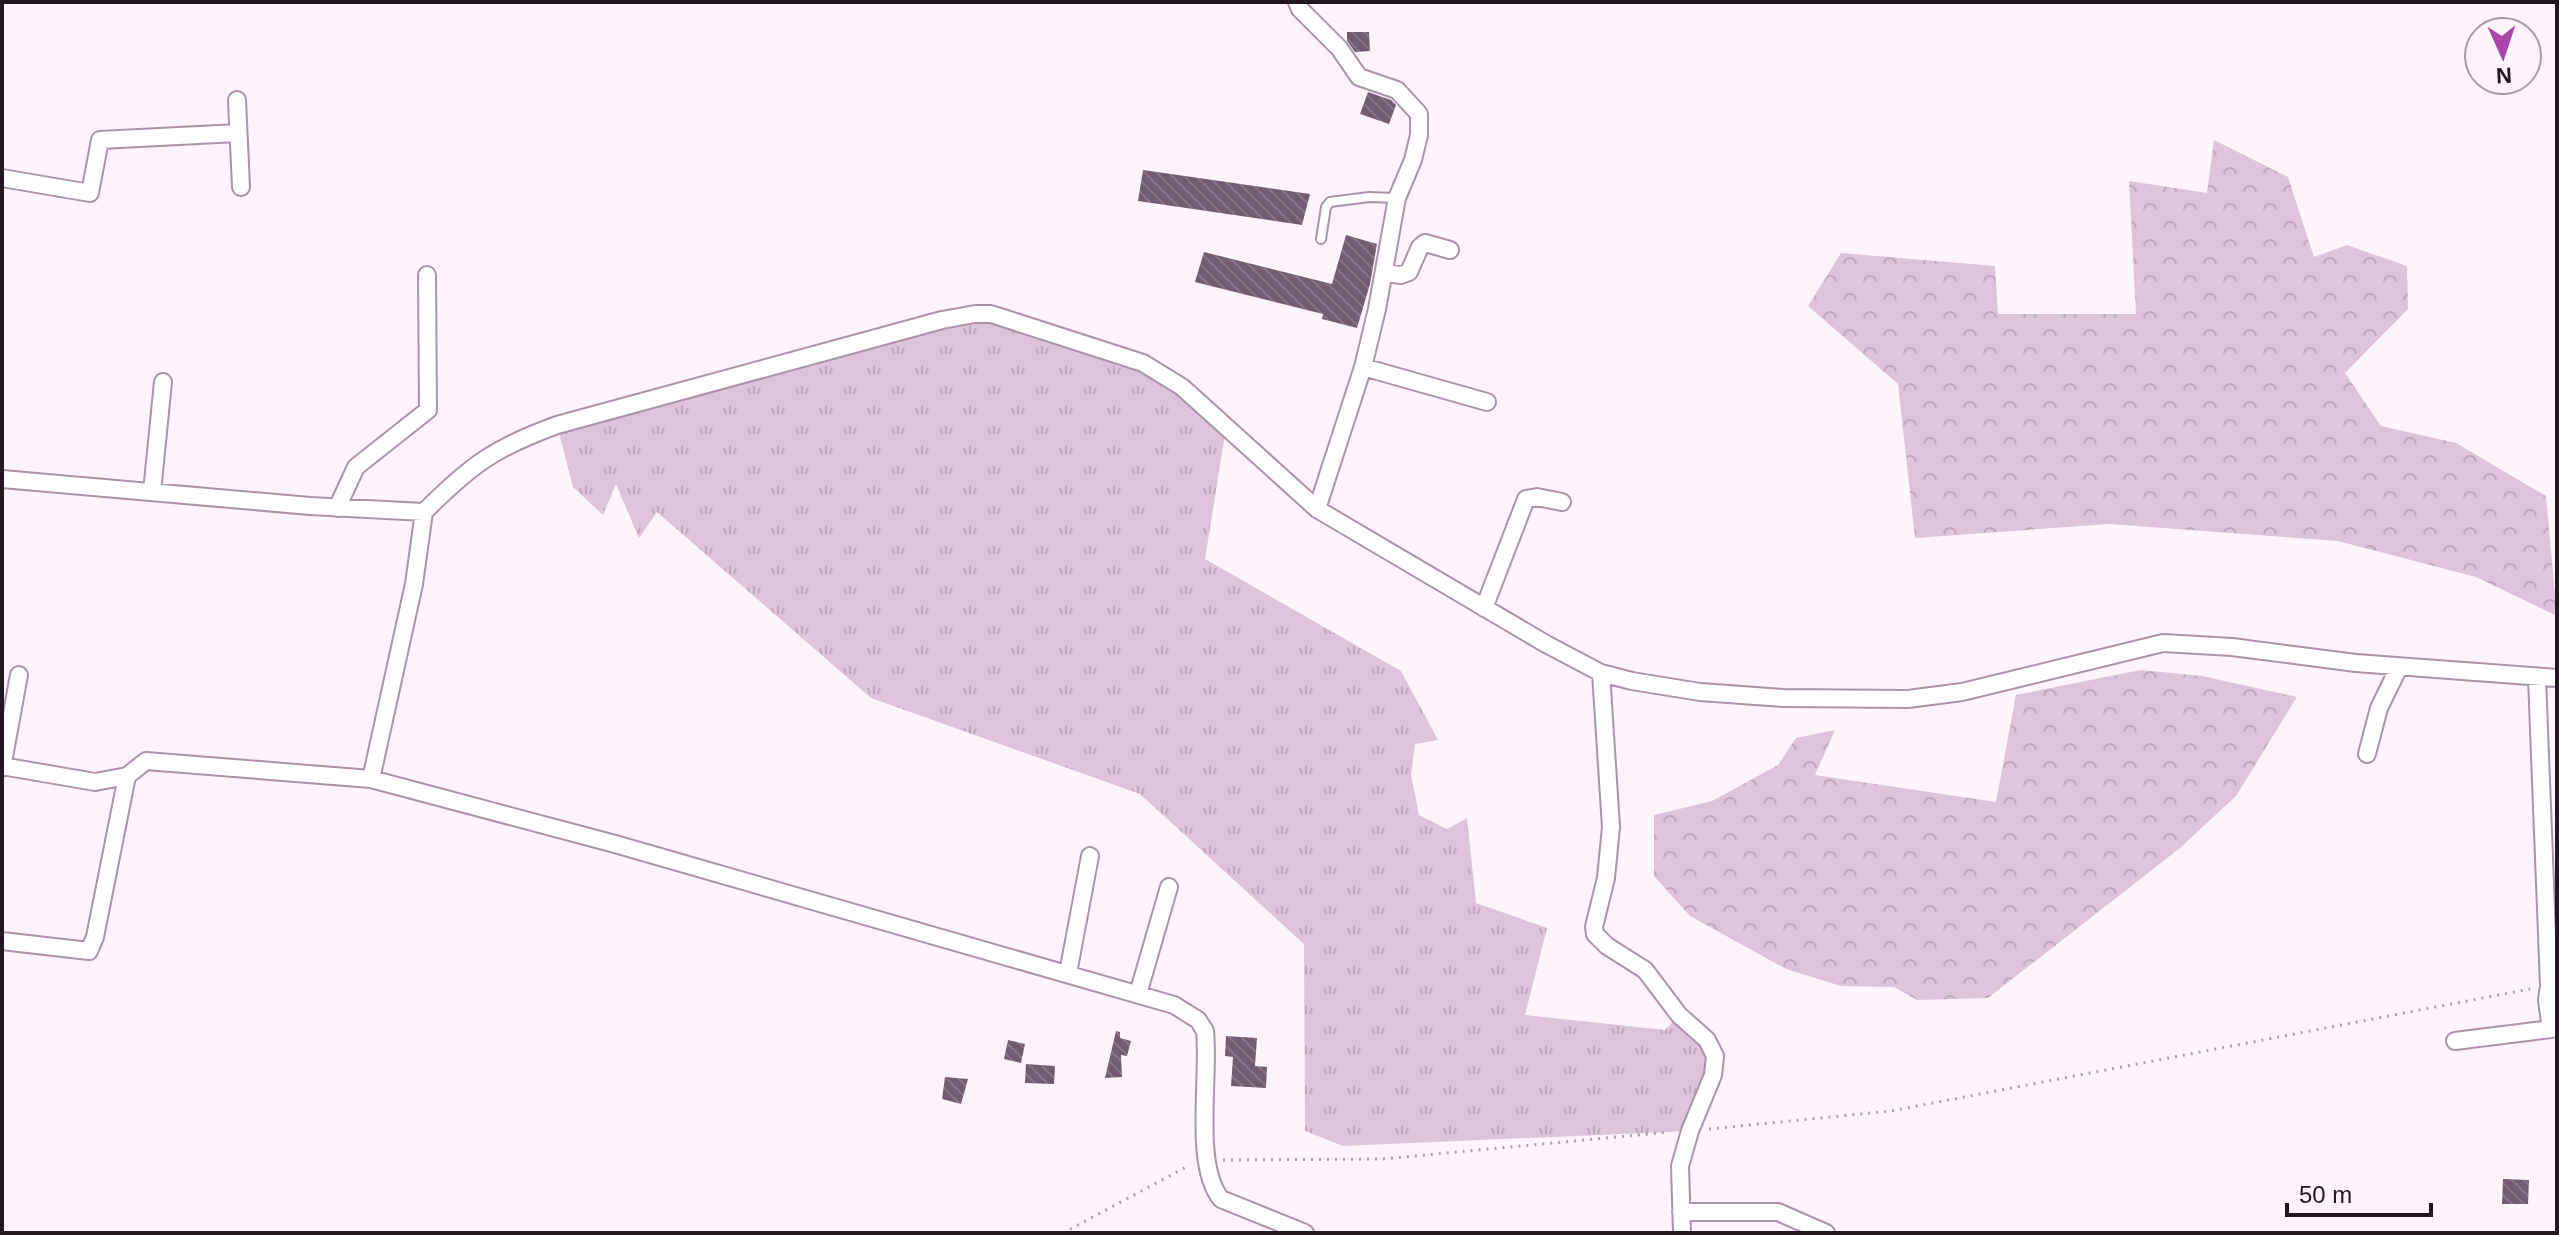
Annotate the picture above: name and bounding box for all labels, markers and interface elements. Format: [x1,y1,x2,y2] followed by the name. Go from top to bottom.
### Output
[2463,16,2543,96] north arrow
[2495,63,2513,88] text: N
[2287,1167,2431,1217] scale bar
[2299,1181,2352,1208] text: 50 m

